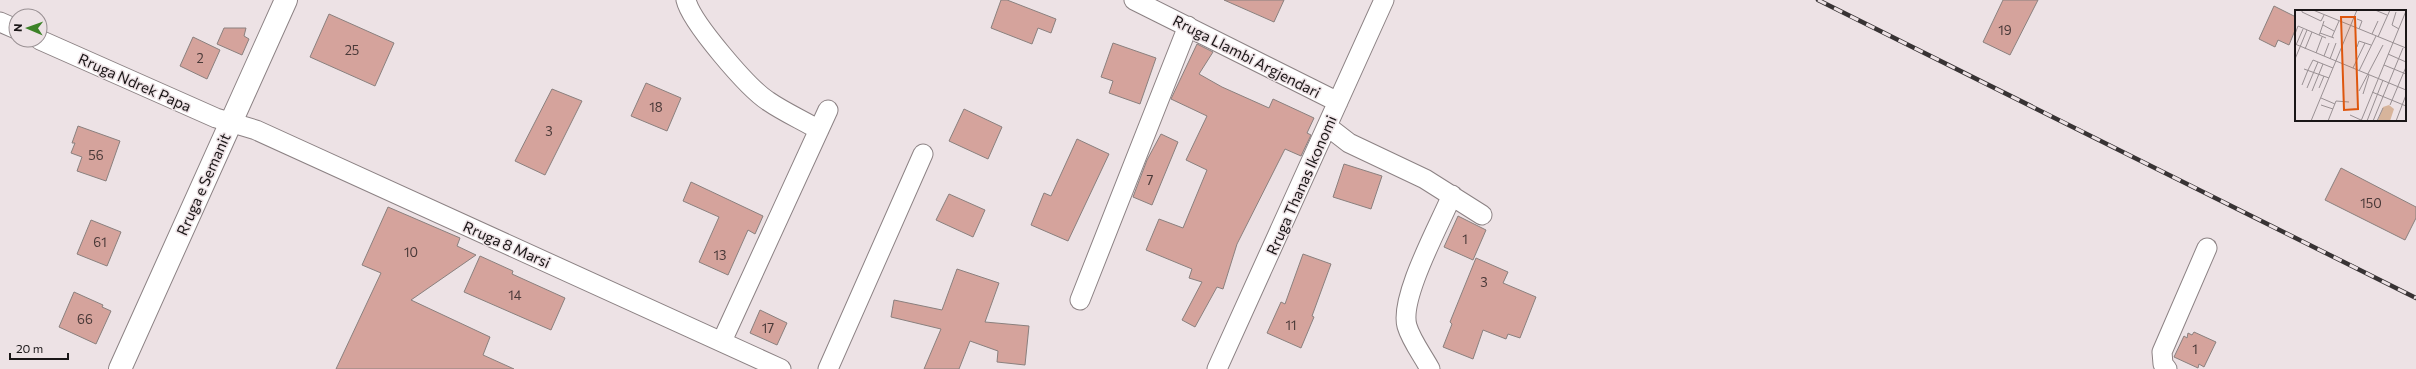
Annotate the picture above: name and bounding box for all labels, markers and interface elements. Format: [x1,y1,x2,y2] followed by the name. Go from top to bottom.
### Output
[8,8,48,48] north arrow
[2295,10,2406,121] inset map
[1170,11,1324,101] street label: Rruga Llambi Argjendari
[1998,22,2012,38] house number: 19
[11,23,24,32] text: N
[345,42,359,58] house number: 25
[76,49,194,115] street label: Rruga Ndrek Papa
[196,50,204,66] house number: 2
[649,99,663,115] house number: 18
[1262,112,1340,258] street label: Rruga Thanas Ikonomi
[545,123,553,139] house number: 3
[172,130,234,238] street label: Rruga e Semanit
[88,147,104,163] house number: 56
[1147,172,1154,188] house number: 7
[2360,195,2382,211] house number: 150
[461,217,553,271] street label: Rruga 8 Marsi
[1462,231,1468,247] house number: 1
[93,234,107,250] house number: 61
[404,244,418,260] house number: 10
[714,247,726,263] house number: 13
[1480,274,1488,290] house number: 3
[508,287,522,303] house number: 14
[77,311,93,327] house number: 66
[1285,317,1297,333] house number: 11
[762,320,774,336] house number: 17
[10,335,68,361] scale bar
[16,341,43,355] text: 20 m
[2192,341,2198,357] house number: 1

